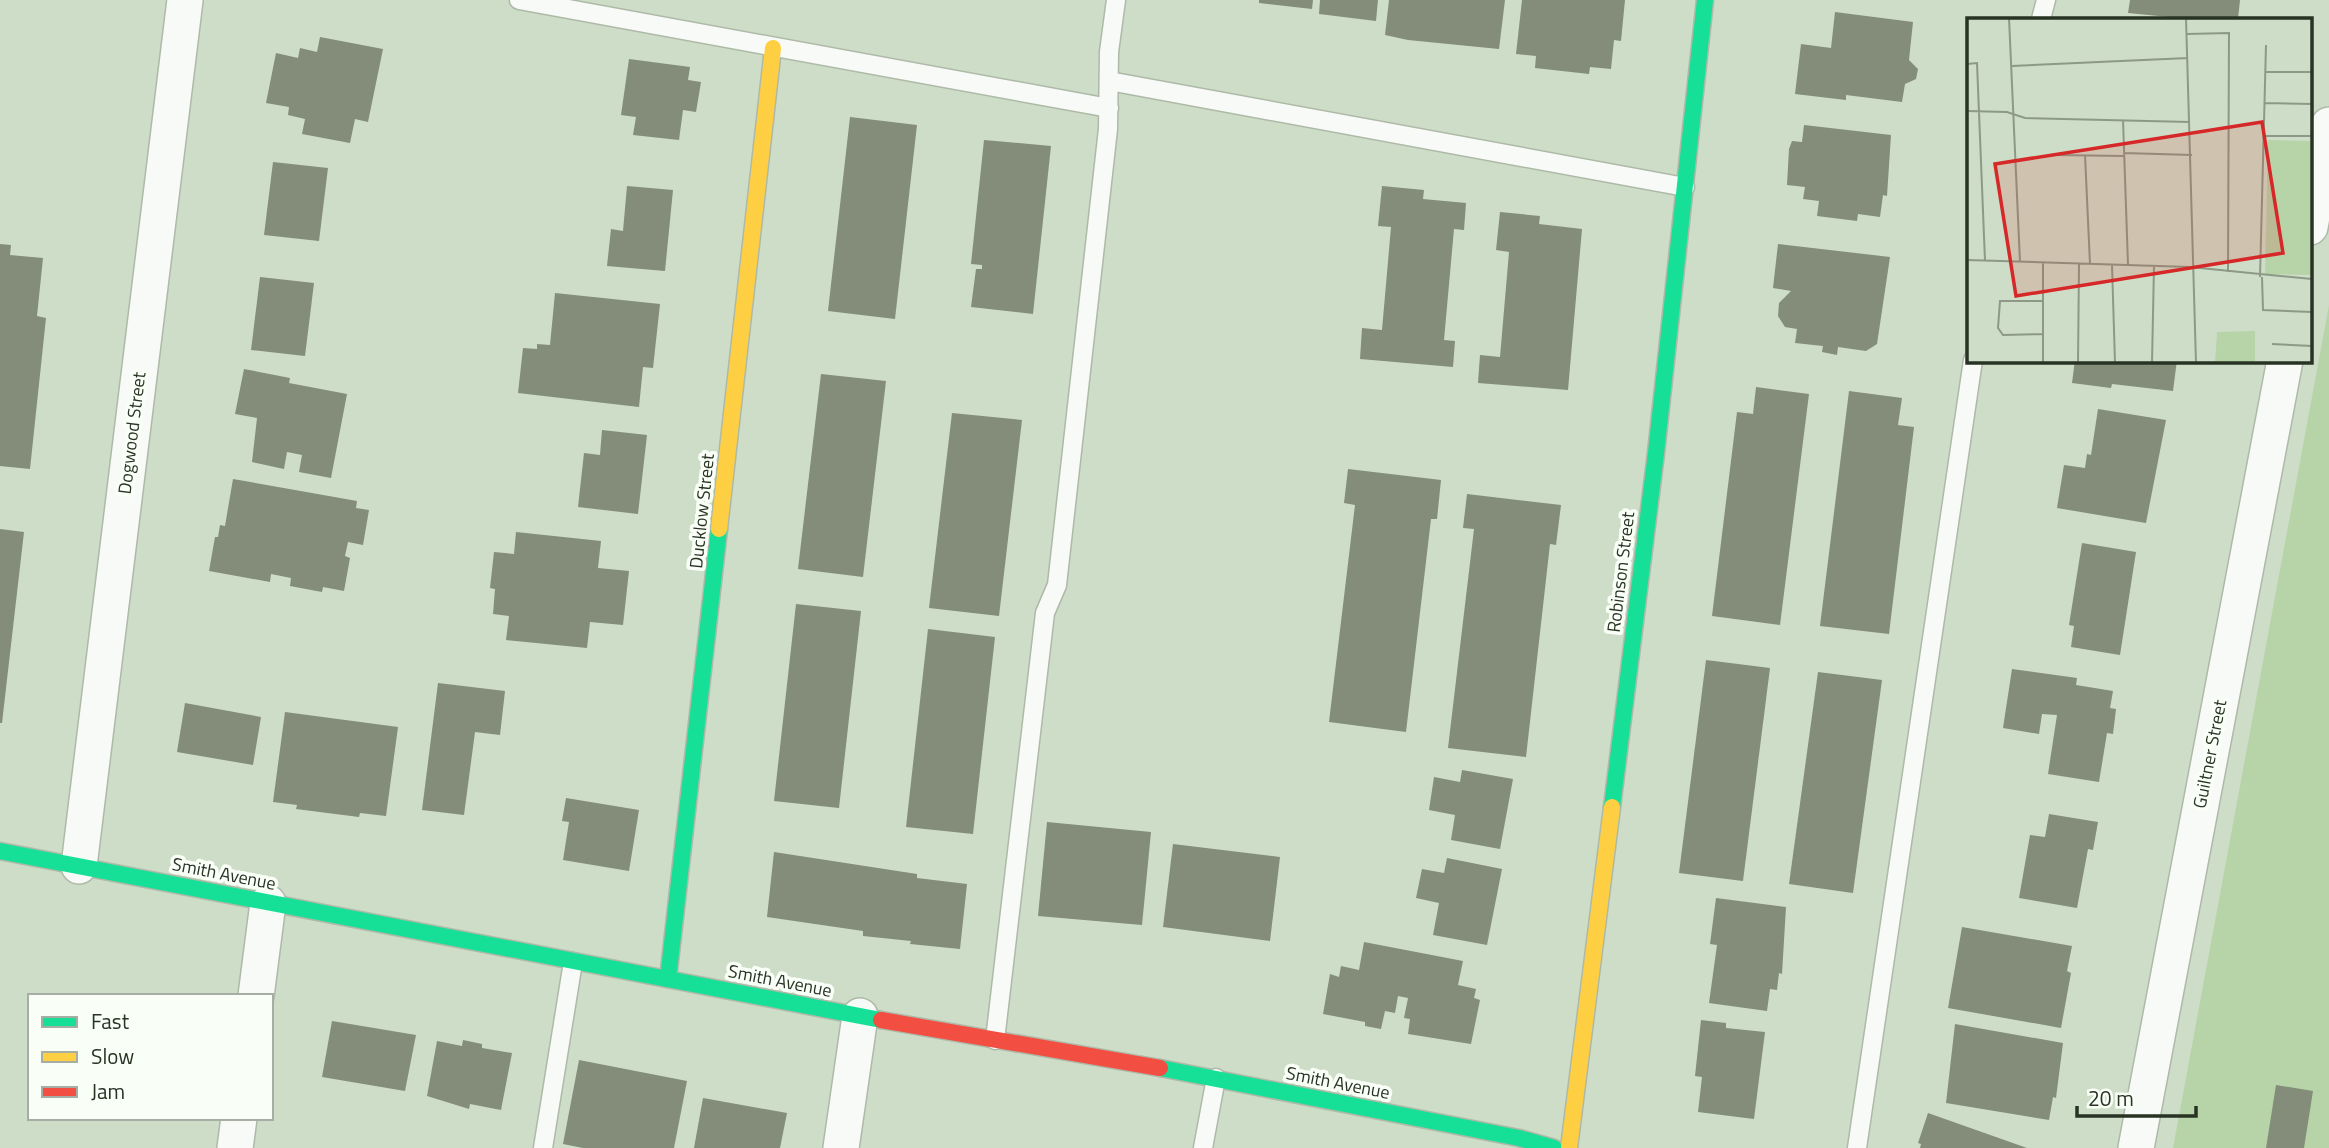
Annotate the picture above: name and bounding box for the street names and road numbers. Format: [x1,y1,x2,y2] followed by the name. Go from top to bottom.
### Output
[111,370,152,496] street label: Dogwood Street
[682,452,721,570] street label: Ducklow Street
[1600,509,1641,634] street label: Robinson Street
[2186,696,2233,811] street label: Guiltner Street
[170,850,278,897] street label: Smith Avenue
[726,957,834,1004] street label: Smith Avenue
[1284,1059,1392,1106] street label: Smith Avenue

